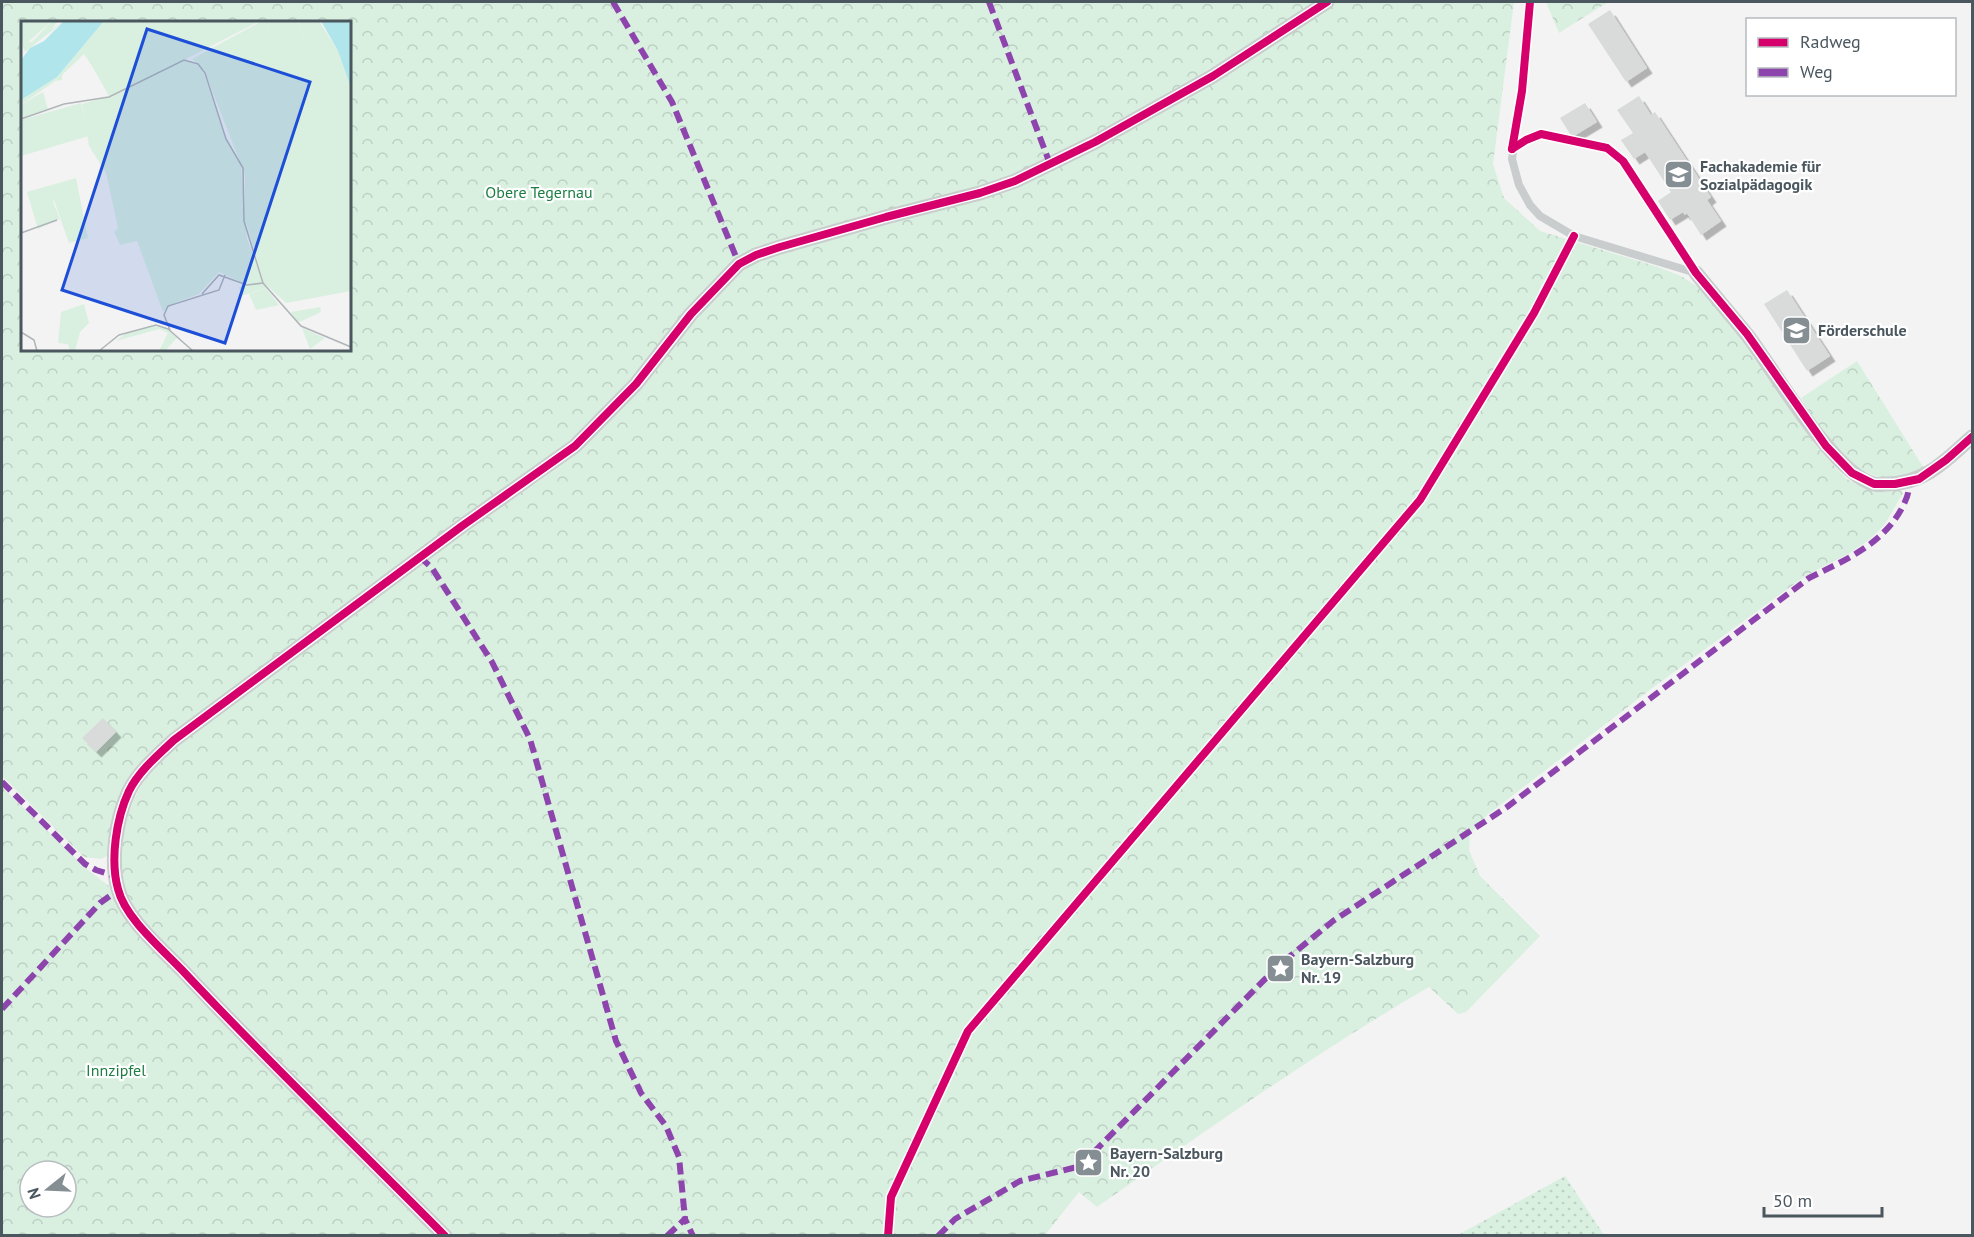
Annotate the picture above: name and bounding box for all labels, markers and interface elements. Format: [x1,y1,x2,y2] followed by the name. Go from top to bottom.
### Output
[1746,18,1956,96] legend
[21,21,351,351] inset map
[1800,30,1861,53] text: Radweg
[1800,60,1833,83] text: Weg
[1700,156,1821,194] place label: Fachakademie für Sozialpädagogik
[1663,159,1695,191] school or university icon: Fachakademie für Sozialpädagogik
[485,182,593,202] park label: Obere Tegernau
[1781,314,1813,346] school or university icon: Förderschule
[1818,320,1907,340] place label: Förderschule
[1301,949,1414,987] place label: Bayern-Salzburg Nr. 19
[1264,952,1296,984] place icon: Bayern-Salzburg Nr. 19
[86,1060,146,1080] park label: Innzipfel
[1110,1143,1223,1181] place label: Bayern-Salzburg Nr. 20
[1073,1146,1105,1178] place icon: Bayern-Salzburg Nr. 20
[18,1159,78,1219] north arrow
[1764,1180,1882,1218] scale bar
[23,1186,45,1202] text: N
[1773,1189,1812,1212] text: 50 m

